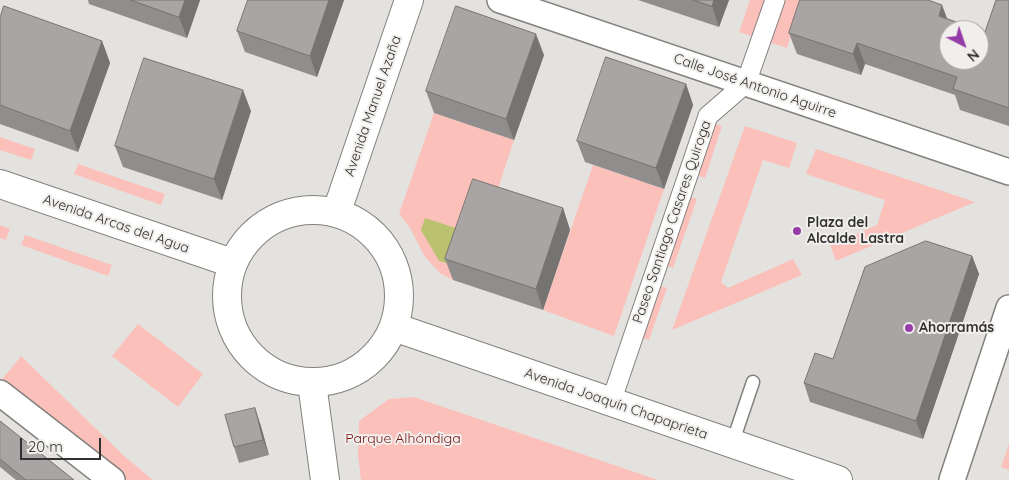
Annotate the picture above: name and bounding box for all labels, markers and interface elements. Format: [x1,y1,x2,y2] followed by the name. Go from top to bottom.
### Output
[939,20,989,70] north arrow
[341,33,405,179] street label: Avenida Manuel Azaña
[963,45,983,66] text: N
[671,50,839,122] street label: Calle José Antonio Aguirre
[629,118,715,326] street label: Paseo Santiago Casares Quiroga
[41,191,191,257] street label: Avenida Arcas del Agua
[807,215,904,248] place label: Plaza del Alcalde Lastra
[791,225,803,237] marker: Plaza del Alcalde Lastra
[919,320,994,336] place label: Ahorramás
[903,322,915,334] marker: Ahorramás
[522,365,710,443] street label: Avenida Joaquín Chapaprieta
[22,428,104,460] scale bar
[345,431,461,447] park label: Parque Alhóndiga
[28,437,63,456] text: 20 m

